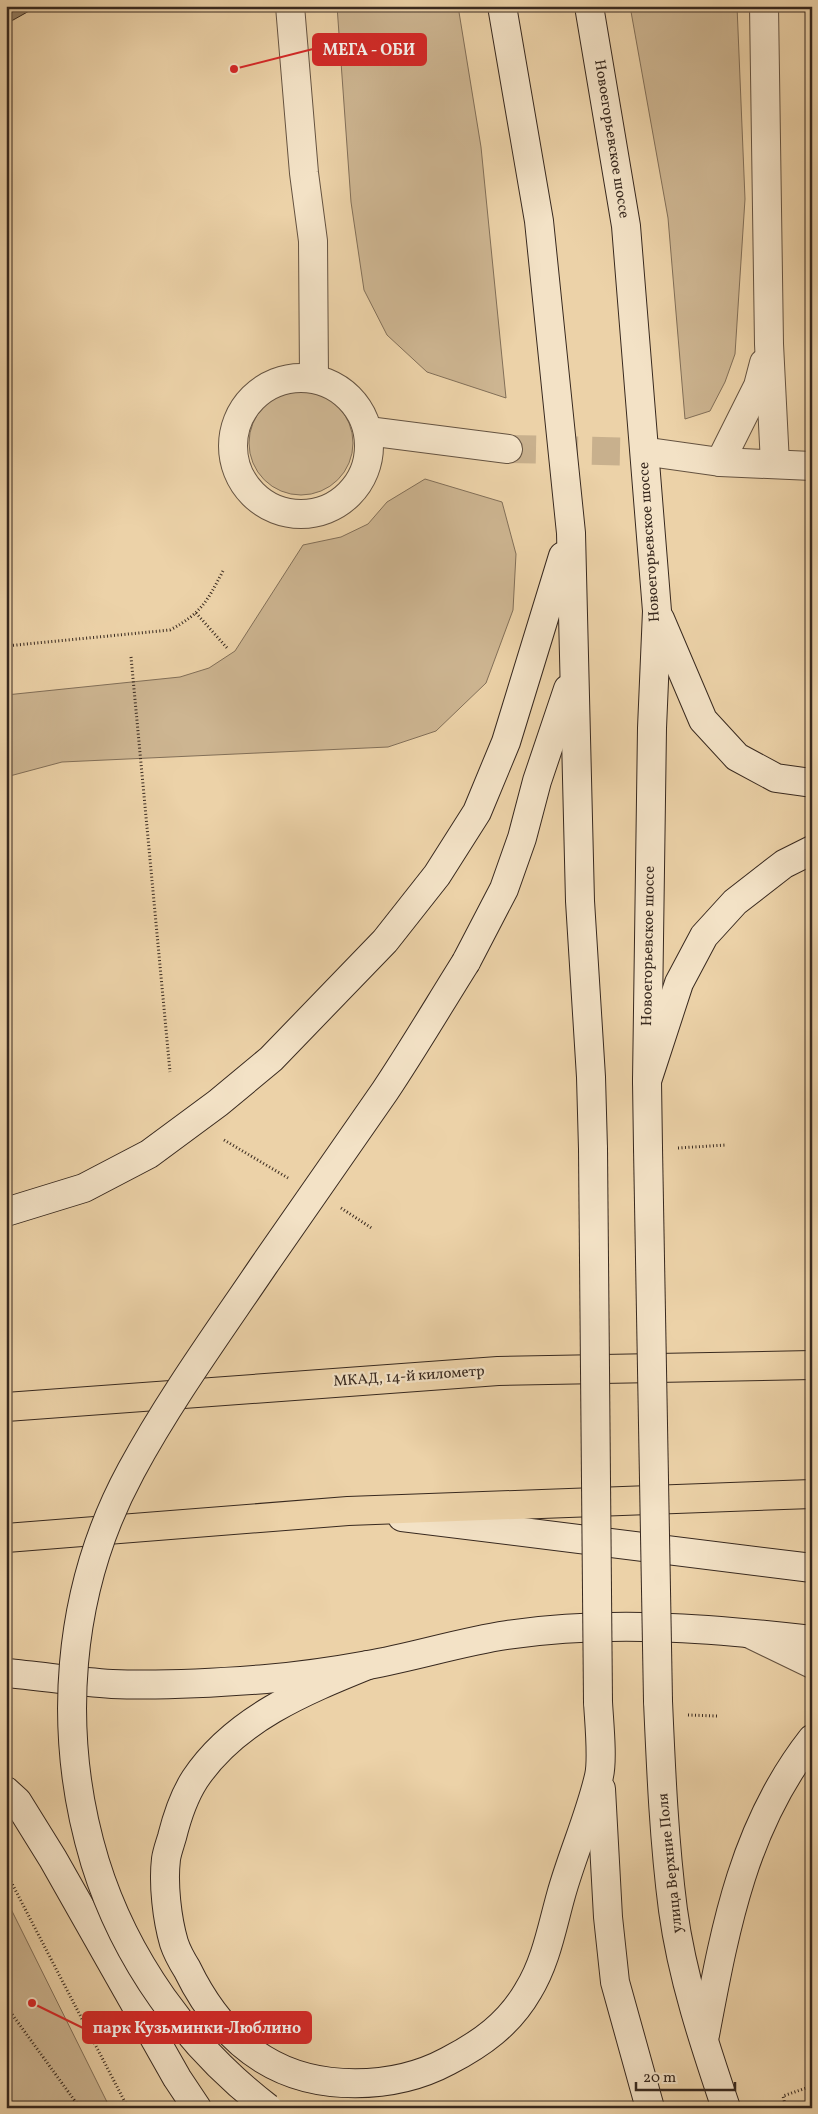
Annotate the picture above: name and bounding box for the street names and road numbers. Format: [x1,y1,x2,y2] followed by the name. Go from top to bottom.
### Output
[588,58,634,220] street label: Новоегорьевское шоссе
[634,461,666,623] street label: Новоегорьевское шоссе
[637,866,661,1026] street label: Новоегорьевское шоссе
[333,1361,485,1393] street label: МКАД, 14-й километр
[653,1792,689,1934] street label: улица Верхние Поля

